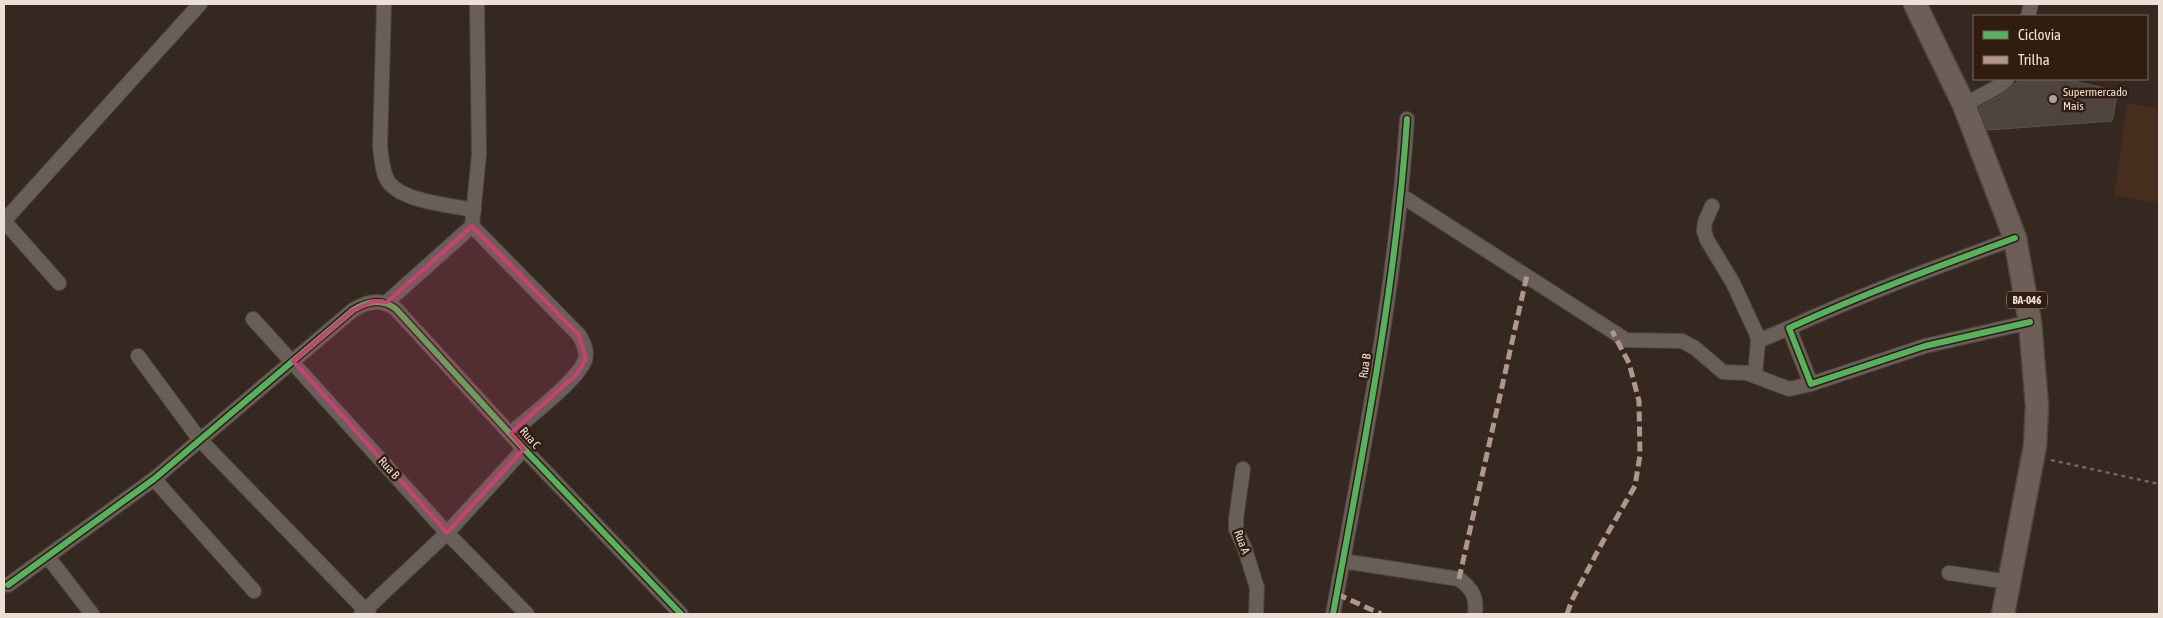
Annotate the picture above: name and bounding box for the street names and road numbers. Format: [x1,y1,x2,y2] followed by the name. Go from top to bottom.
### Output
[2007,292,2047,308] road number: BA-046
[1356,352,1374,379] street label: Rua B
[517,424,544,452] street label: Rua C
[376,454,403,482] street label: Rua B
[1231,528,1253,556] street label: Rua A

